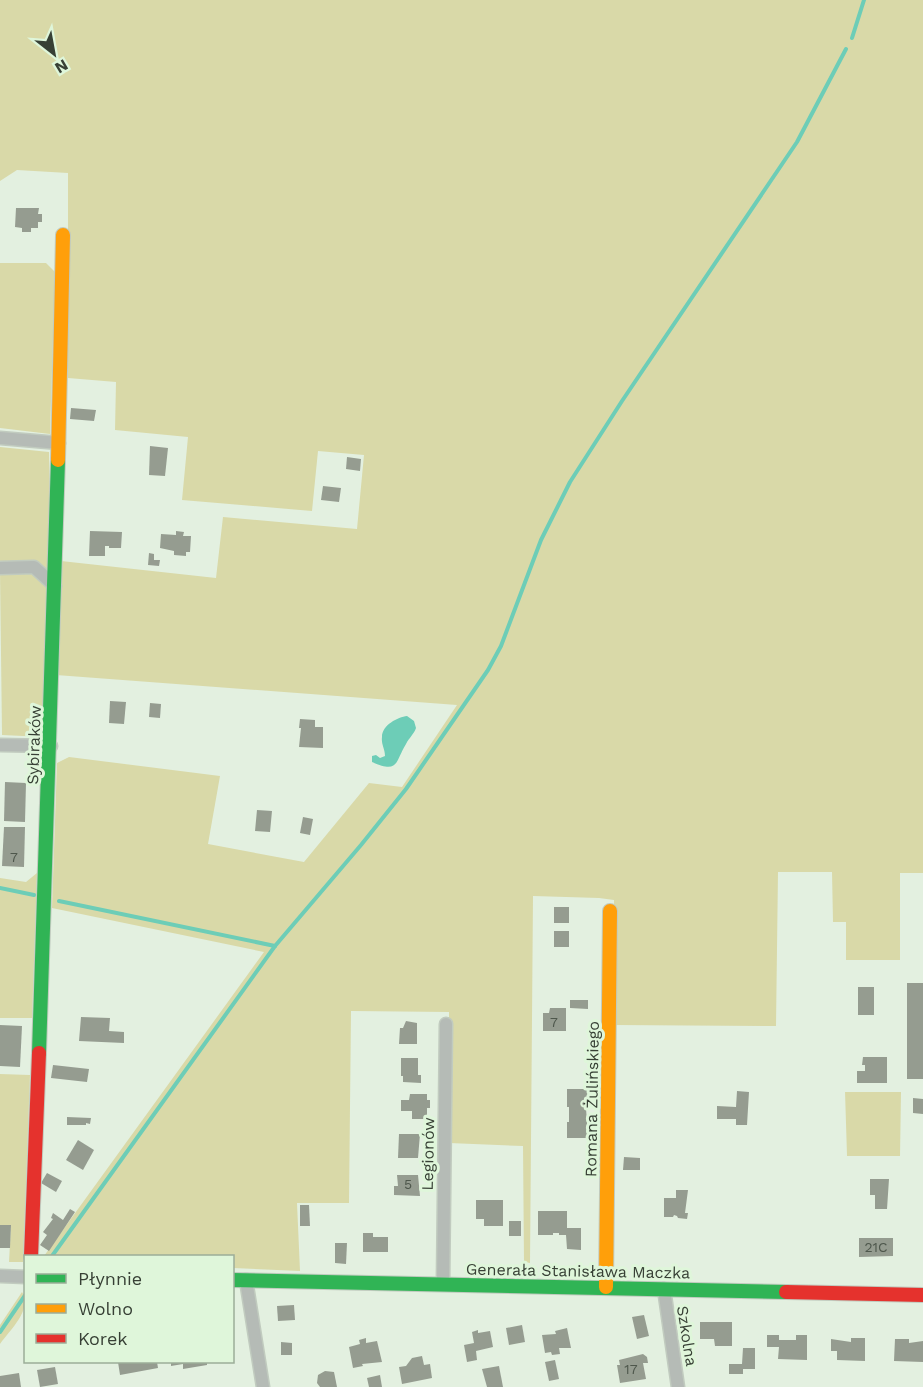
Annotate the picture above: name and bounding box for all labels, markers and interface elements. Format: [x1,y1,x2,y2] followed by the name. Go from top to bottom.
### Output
[24,24,84,84] north arrow
[51,55,71,78] text: N
[23,705,45,785] street label: Sybiraków
[10,849,18,865] house number: 7
[550,1014,558,1030] house number: 7
[581,1021,603,1177] street label: Romana Żulińskiego
[418,1117,438,1191] street label: Legionów
[404,1176,412,1192] house number: 5
[864,1239,888,1255] house number: 21C
[24,1255,234,1363] legend
[466,1260,690,1282] street label: Generała Stanisława Maczka
[78,1268,142,1289] text: Płynnie
[78,1298,133,1319] text: Wolno
[673,1304,701,1368] street label: Szkolna
[78,1328,128,1349] text: Korek
[624,1361,638,1377] house number: 17

